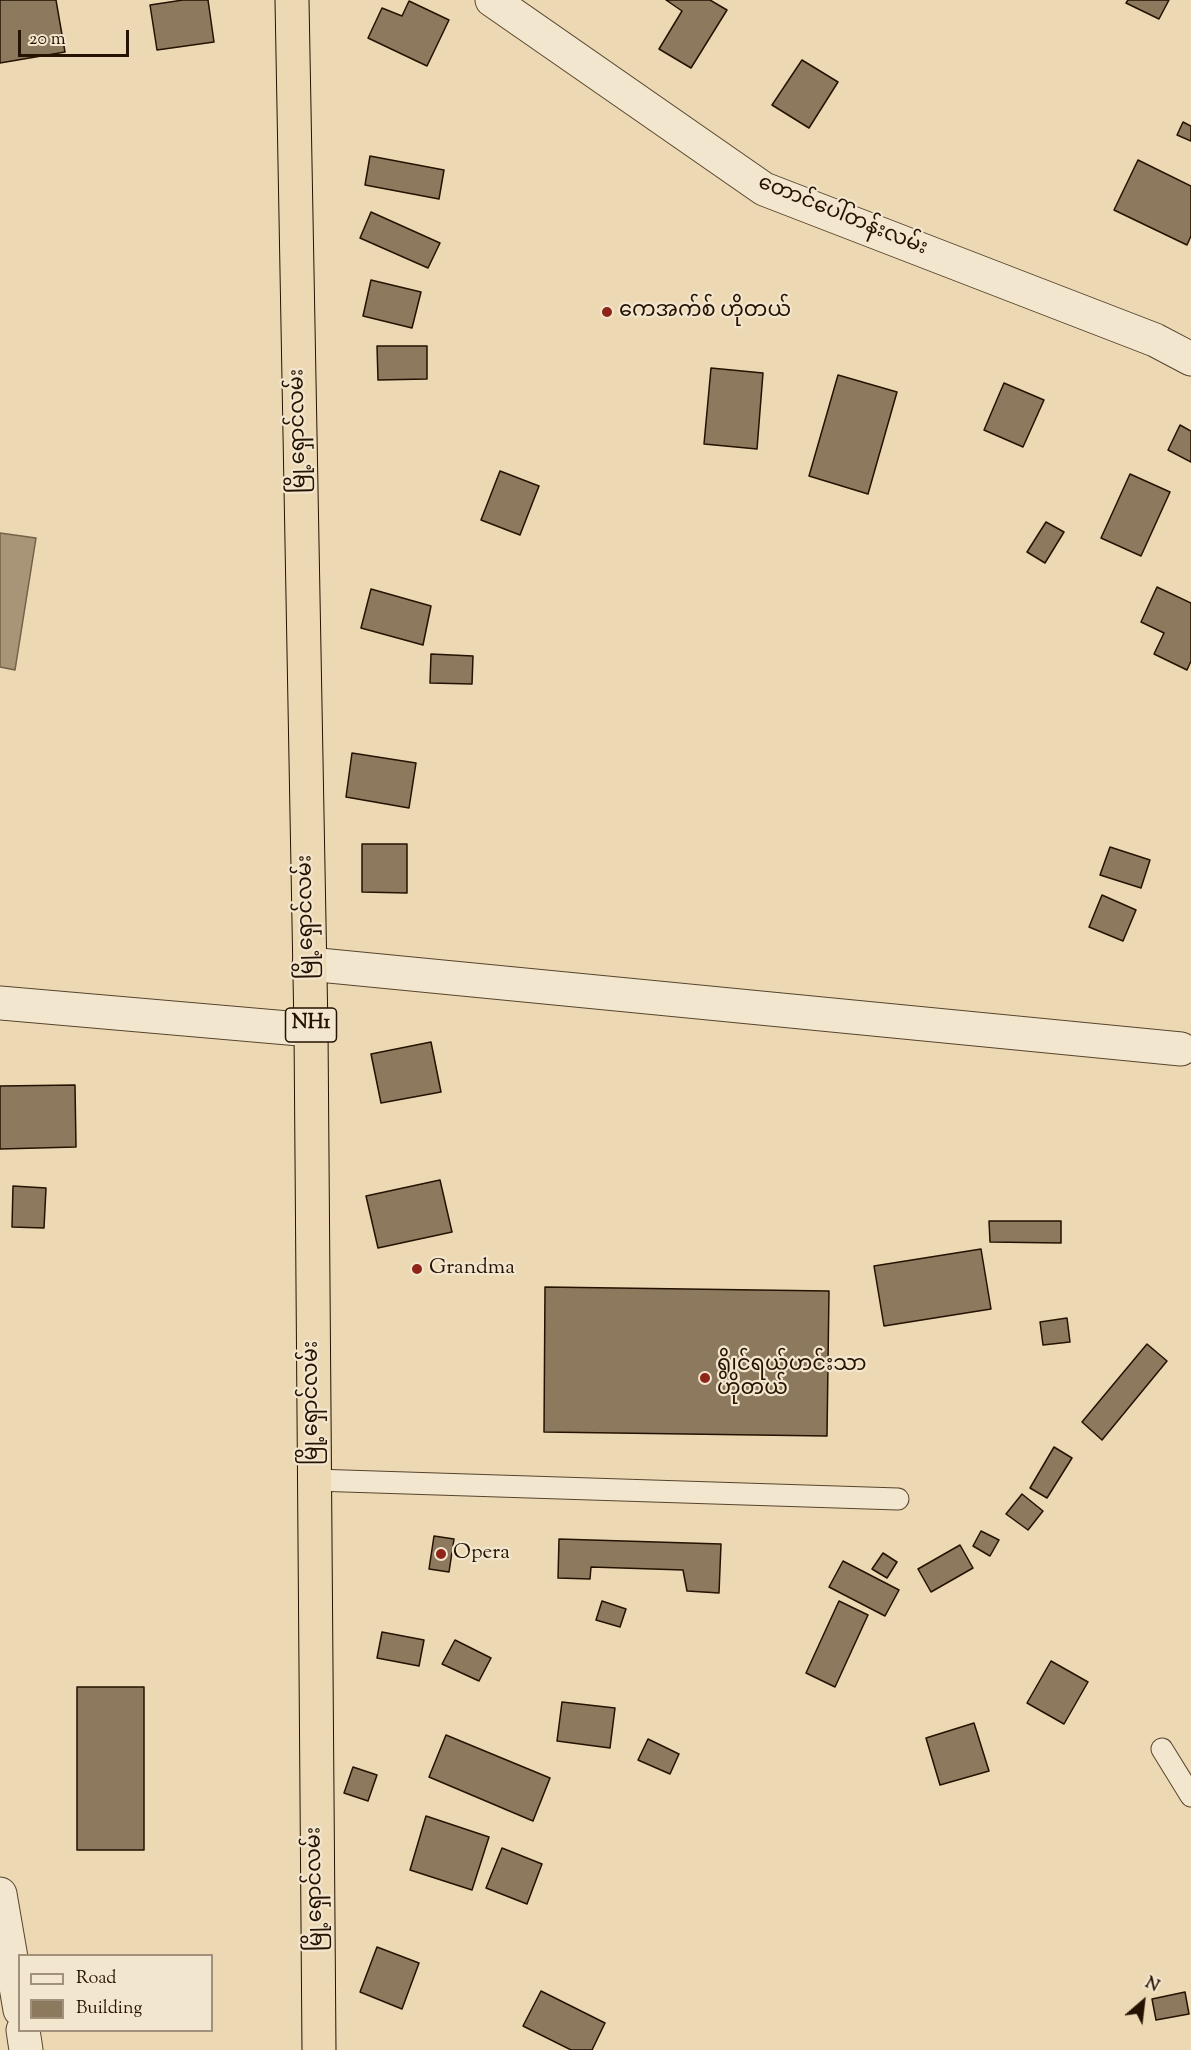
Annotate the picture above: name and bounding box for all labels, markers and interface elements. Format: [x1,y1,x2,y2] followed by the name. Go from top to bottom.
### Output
[21,18,132,56] scale bar
[29,27,66,53] text: 20 m
[754,172,930,262] street label: တောင်ပေါ်တန်းလမ်း
[619,299,791,325] place label: ကေအက်စ် ဟိုတယ်
[600,305,614,319] marker: ကေအက်စ် ဟိုတယ်
[286,369,314,493] street label: မြို့ရှောင်လမ်း
[294,855,322,979] street label: မြို့ရှောင်လမ်း
[286,1008,336,1042] road number: NH1
[429,1256,515,1282] place label: Grandma
[410,1262,424,1276] marker: Grandma
[300,1341,326,1465] street label: မြို့ရှောင်လမ်း
[717,1353,866,1403] place label: ရွိုင်ရယ်ဟင်းသာ ဟိုတယ်
[698,1371,712,1385] marker: ရွိုင်ရယ်ဟင်းသာ ဟိုတယ်
[453,1541,510,1567] place label: Opera
[434,1547,448,1561] marker: Opera
[303,1827,331,1951] street label: မြို့ရှောင်လမ်း
[18,1954,213,2032] legend
[76,1966,116,1992] text: Road
[1113,1972,1173,2032] north arrow
[1141,1973,1163,1999] text: N
[76,1996,142,2022] text: Building

